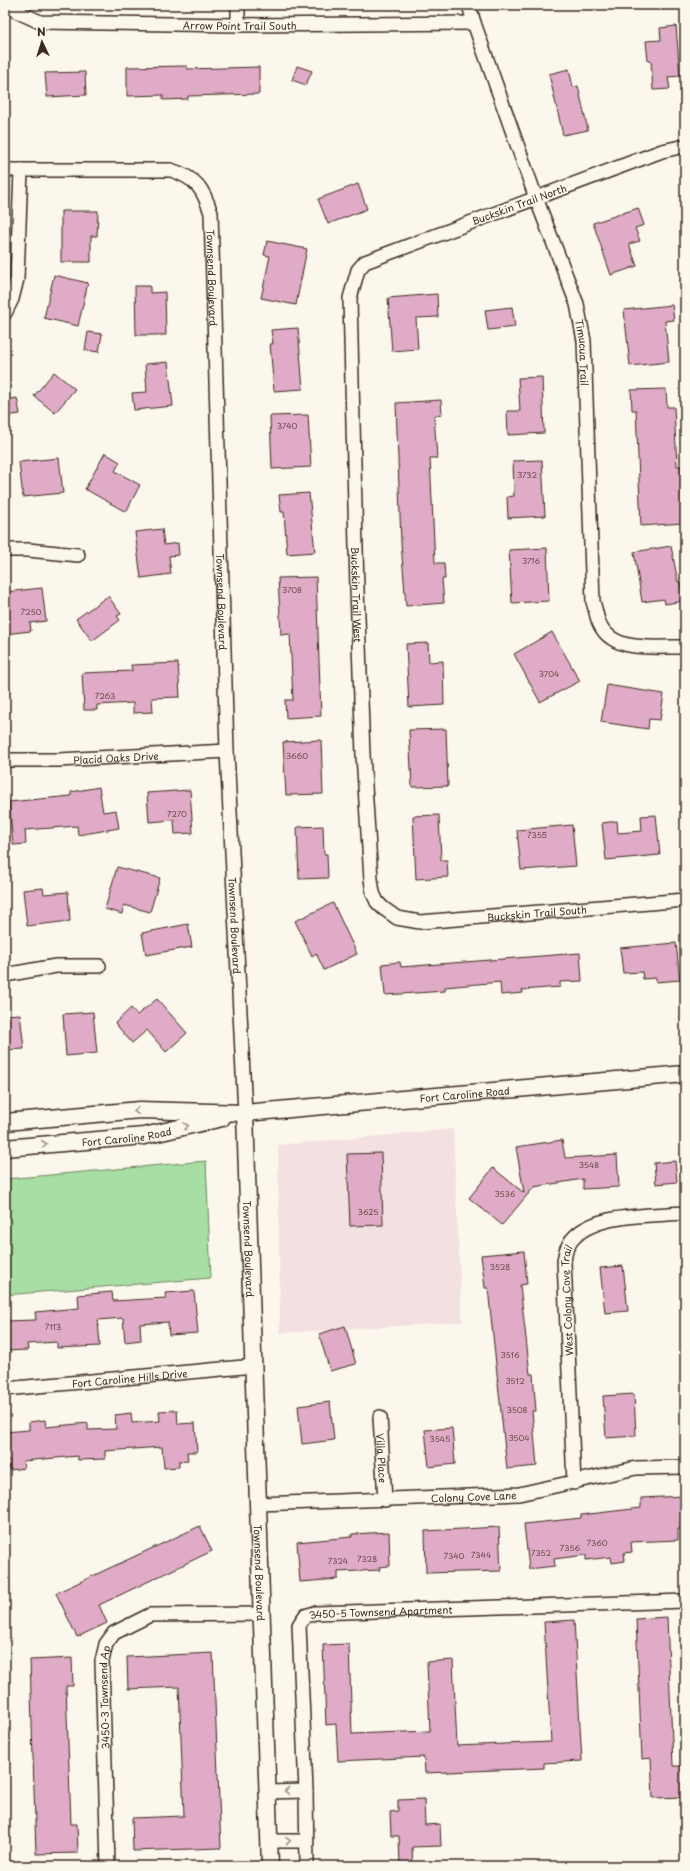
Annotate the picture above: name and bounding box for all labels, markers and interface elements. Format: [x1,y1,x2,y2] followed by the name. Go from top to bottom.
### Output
[183,17,297,33] street label: Arrow Point Trail South
[22,22,62,62] north arrow
[36,23,46,40] text: N
[470,180,569,228] street label: Buckskin Trail North
[204,229,222,326] street label: Townsend Boulevard
[573,318,593,386] street label: Timucua Trail
[277,420,297,432] house number: 3740
[517,469,537,481] house number: 3732
[348,547,366,642] street label: Buckskin Trail West
[214,553,231,650] street label: Townsend Boulevard
[522,555,540,567] house number: 3716
[282,584,302,596] house number: 3708
[21,606,42,618] house number: 7250
[539,668,559,680] house number: 3704
[95,690,115,702] house number: 7263
[73,747,159,767] street label: Placid Oaks Drive
[286,750,308,762] house number: 3660
[167,808,187,820] house number: 7270
[527,829,547,841] house number: 7355
[226,877,246,974] street label: Townsend Boulevard
[486,901,587,924] street label: Buckskin Trail South
[419,1082,510,1105] street label: Fort Caroline Road
[133,1106,139,1115] one-way arrow
[81,1122,173,1149] street label: Fort Caroline Road
[183,1123,190,1131] one-way arrow
[41,1140,47,1149] one-way arrow
[579,1159,599,1171] house number: 3548
[495,1188,516,1200] house number: 3536
[240,1200,259,1297] street label: Townsend Boulevard
[358,1206,378,1218] house number: 3625
[556,1241,576,1356] street label: West Colony Cove Trail
[490,1261,510,1273] house number: 3528
[45,1321,61,1333] house number: 7113
[500,1349,520,1361] house number: 3516
[71,1365,188,1390] street label: Fort Caroline Hills Drive
[505,1375,525,1387] house number: 3512
[506,1404,528,1416] house number: 3508
[508,1432,530,1444] house number: 3504
[373,1433,391,1483] street label: Villa Place
[430,1433,450,1445] house number: 3545
[431,1487,517,1505] street label: Colony Cove Lane
[251,1524,269,1621] street label: Townsend Boulevard
[586,1537,608,1549] house number: 7360
[560,1542,581,1554] house number: 7356
[531,1547,551,1559] house number: 7352
[471,1549,491,1561] house number: 7344
[444,1550,465,1562] house number: 7340
[357,1553,377,1565] house number: 7328
[328,1555,348,1567] house number: 7324
[307,1601,453,1622] street label: 3450-5 Townsend Apartment
[94,1644,113,1749] street label: 3450-3 Townsend Ap
[284,1787,290,1795] one-way arrow
[285,1837,291,1845] one-way arrow

